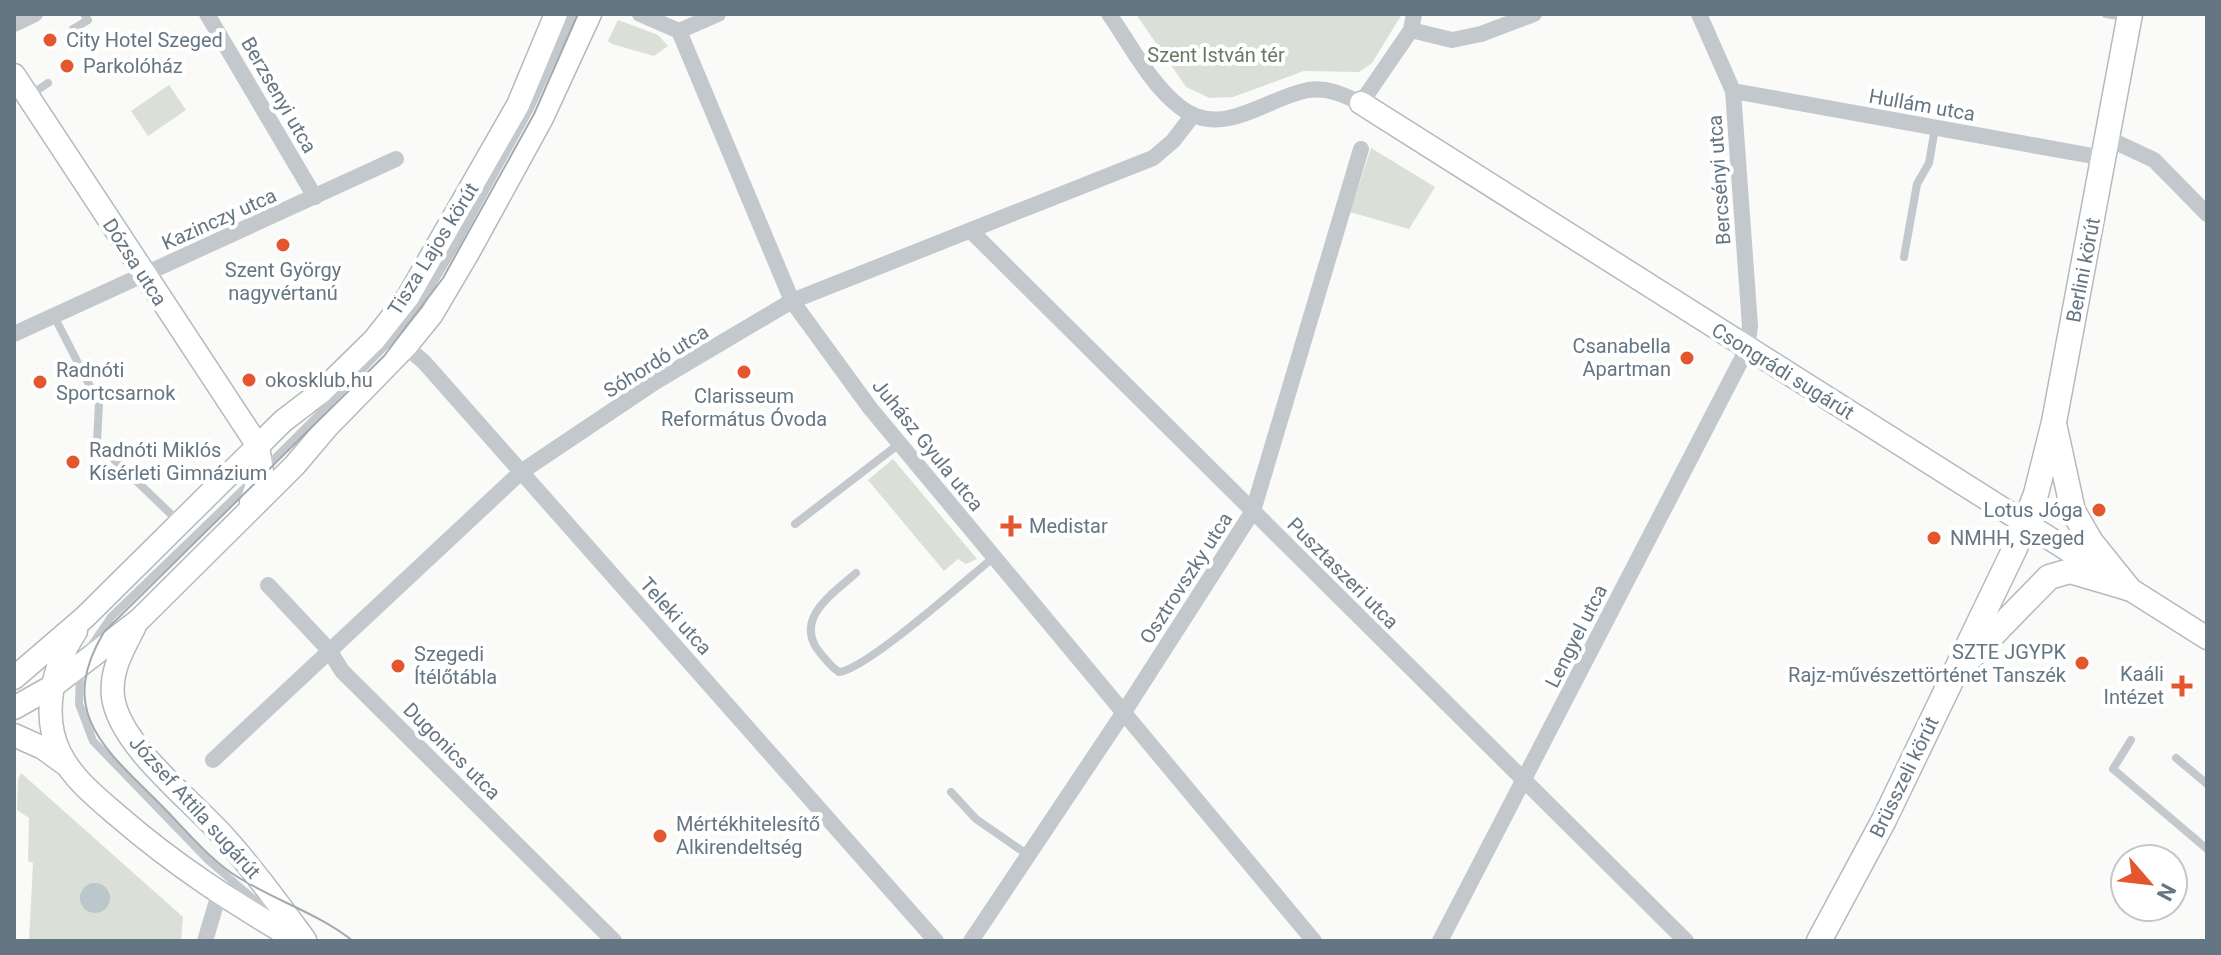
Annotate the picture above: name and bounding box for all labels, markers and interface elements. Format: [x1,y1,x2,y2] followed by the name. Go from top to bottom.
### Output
[66,28,223,52] place label: City Hotel Szeged
[41,31,59,49] marker: City Hotel Szeged
[236,33,322,157] street label: Berzsenyi utca
[1147,43,1285,67] park label: Szent István tér
[83,54,183,78] place label: Parkolóház
[58,57,76,75] marker: Parkolóház
[1867,84,1977,126] street label: Hullám utca
[1702,114,1736,246] street label: Bercsényi utca
[383,178,483,320] street label: Tisza Lajos körút
[158,183,280,255] street label: Kazinczy utca
[98,214,172,310] street label: Dózsa utca
[2061,216,2105,324] street label: Berlini körút
[274,236,292,254] marker: Szent György nagyvértanú
[225,258,342,305] place label: Szent György nagyvértanú
[1707,318,1859,424] street label: Csongrádi sugárút
[599,319,713,403] street label: Sóhordó utca
[1572,334,1671,381] place label: Csanabella Apartman
[1678,349,1696,367] marker: Csanabella Apartman
[56,358,176,405] place label: Radnóti Sportcsarnok
[735,363,753,381] marker: Clarisseum Református Óvoda
[265,368,373,392] place label: okosklub.hu
[240,371,258,389] marker: okosklub.hu
[31,373,49,391] marker: Radnóti Sportcsarnok
[867,374,989,516] street label: Juhász Gyula utca
[661,384,827,431] place label: Clarisseum Református Óvoda
[89,438,267,485] place label: Radnóti Miklós Kísérleti Gimnázium
[64,453,82,471] marker: Radnóti Miklós Kísérleti Gimnázium
[1983,498,2083,522] place label: Lotus Jóga
[2090,501,2108,519] marker: Lotus Jóga
[1135,508,1237,648] street label: Osztrovszky utca
[1282,512,1404,634] street label: Pusztaszeri utca
[1029,514,1108,538] place label: Medistar
[1000,515,1022,537] marker: Medistar
[1950,526,2085,550] place label: NMHH, Szeged
[1925,529,1943,547] marker: NMHH, Szeged
[635,572,717,660] street label: Teleki utca
[1540,581,1612,691] street label: Lengyel utca
[1788,640,2067,687] place label: SZTE JGYPK Rajz-művészettörténet Tanszék
[414,642,497,689] place label: Szegedi Ítélőtábla
[2073,654,2091,672] marker: SZTE JGYPK Rajz-művészettörténet Tanszék
[389,657,407,675] marker: Szegedi Ítélőtábla
[2103,662,2164,709] place label: Kaáli Intézet
[2171,675,2193,697] marker: Kaáli Intézet
[398,697,506,805] street label: Dugonics utca
[1864,712,1944,842] street label: Brüsszeli körút
[124,730,266,884] street label: József Attila sugárút
[676,812,820,859] place label: Mértékhitelesítő Alkirendeltség
[651,827,669,845] marker: Mértékhitelesítő Alkirendeltség
[2109,843,2189,923] north arrow
[2152,879,2181,905] text: N

